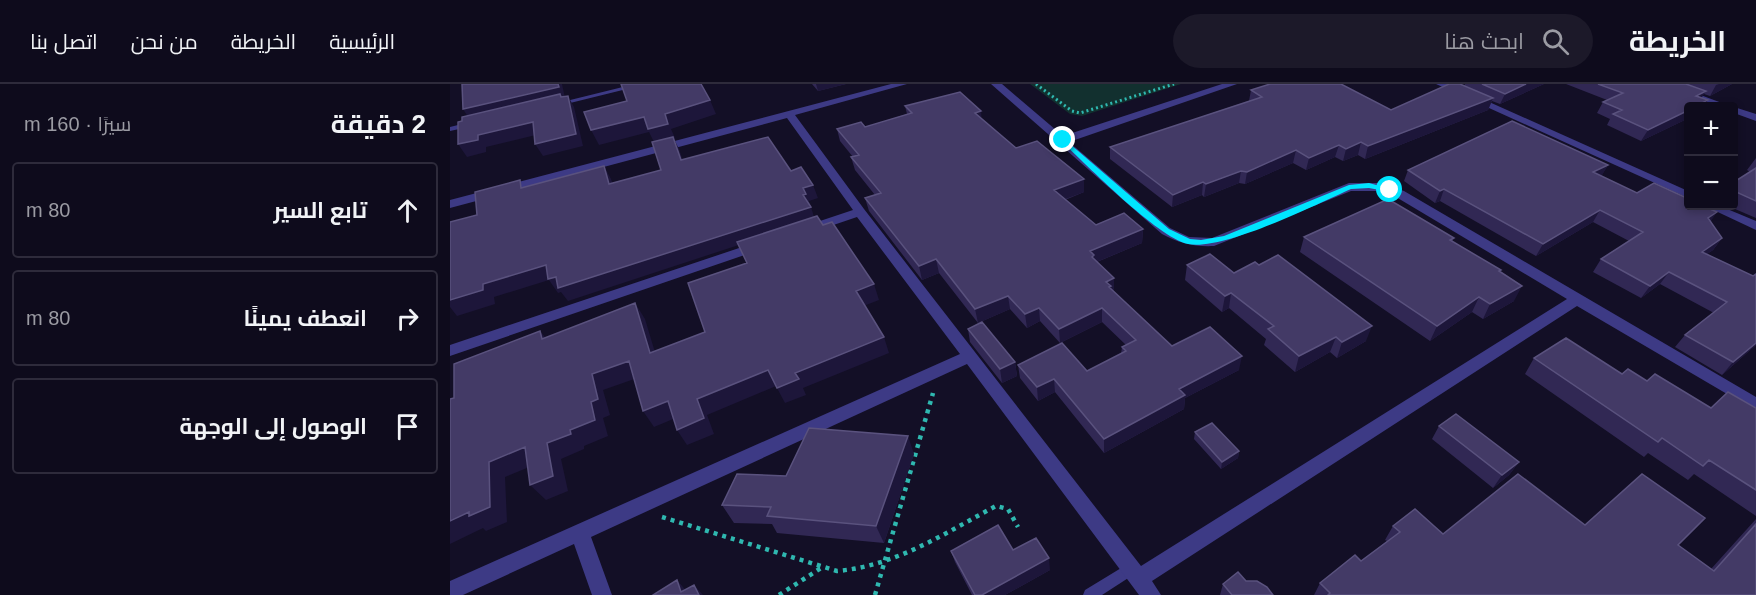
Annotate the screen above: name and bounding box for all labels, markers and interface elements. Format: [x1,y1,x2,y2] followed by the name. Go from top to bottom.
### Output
[1173,14,1593,68] search box
[1539,25,1572,58] icon: search
[1629,26,1726,57] text: الخريطة
[1444,29,1524,54] text: ابحث هنا
[30,30,98,53] text: اتصل بنا
[131,30,198,53] text: من نحن
[231,30,296,53] text: الخريطة
[329,30,395,53] text: الرئيسية
[1684,102,1738,210] map controls
[1684,102,1738,156] button: +
[331,109,426,139] text: 2 دقيقة
[24,113,131,135] text: سيرًا · 160 m
[1049,126,1075,152] route end
[1684,156,1738,210] button: −
[1376,176,1402,202] route start
[391,194,424,227] icon: ahead
[273,198,367,223] text: تابع السير
[26,199,70,221] text: 80 m
[391,302,424,335] icon: right
[244,306,367,331] text: انعطف يمينًا
[26,307,70,329] text: 80 m
[391,410,424,443] icon: arrive
[180,414,367,439] text: الوصول إلى الوجهة

